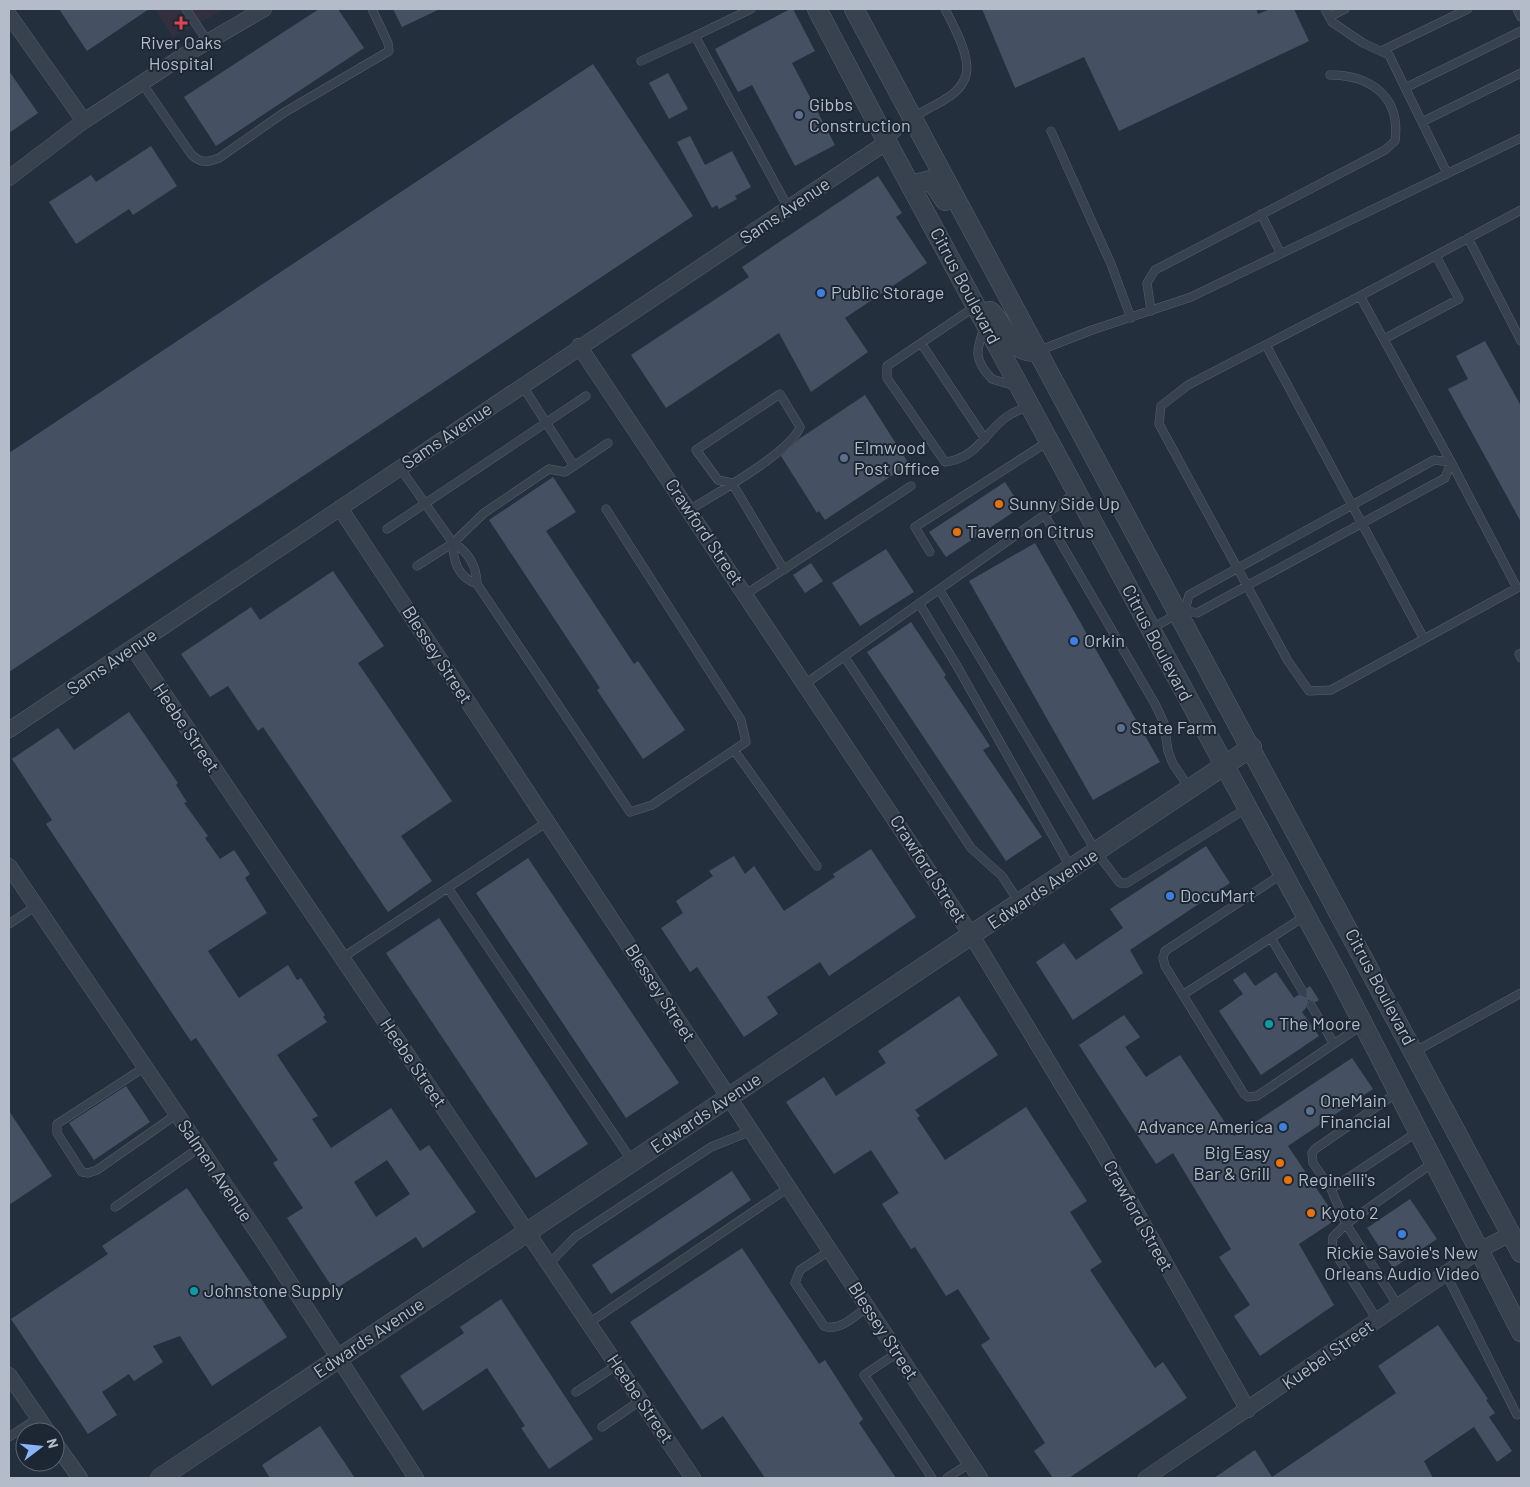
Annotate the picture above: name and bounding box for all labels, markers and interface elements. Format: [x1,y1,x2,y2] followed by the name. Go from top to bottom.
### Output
[174,16,188,30] marker: River Oaks Hospital
[140,31,222,74] place label: River Oaks Hospital
[809,93,911,136] place label: Gibbs Construction
[793,109,805,121] marker: Gibbs Construction
[735,172,834,248] street label: Sams Avenue
[926,224,1006,347] street label: Citrus Boulevard
[831,281,944,303] place label: Public Storage
[815,287,827,299] marker: Public Storage
[397,397,496,473] street label: Sams Avenue
[854,436,940,479] place label: Elmwood Post Office
[838,452,850,464] marker: Elmwood Post Office
[661,474,749,589] street label: Crawford Street
[1009,492,1120,514] place label: Sunny Side Up
[993,498,1005,510] marker: Sunny Side Up
[967,520,1094,542] place label: Tavern on Citrus
[951,526,963,538] marker: Tavern on Citrus
[1118,581,1198,704] street label: Citrus Boulevard
[398,601,478,708] street label: Blessey Street
[62,623,161,699] street label: Sams Avenue
[1084,629,1125,651] place label: Orkin
[1068,635,1080,647] marker: Orkin
[149,679,225,776] street label: Heebe Street
[1131,716,1217,738] place label: State Farm
[1115,722,1127,734] marker: State Farm
[886,810,972,926] street label: Crawford Street
[983,843,1102,933] street label: Edwards Avenue
[1180,884,1255,906] place label: DocuMart
[1164,890,1176,902] marker: DocuMart
[1341,925,1421,1048] street label: Citrus Boulevard
[621,939,701,1046] street label: Blessey Street
[1279,1012,1361,1034] place label: The Moore
[376,1014,452,1111] street label: Heebe Street
[1263,1018,1275,1030] marker: The Moore
[646,1067,765,1157] street label: Edwards Avenue
[1320,1089,1391,1132] place label: OneMain Financial
[1304,1105,1316,1117] marker: OneMain Financial
[174,1115,258,1226] street label: Salmen Avenue
[1138,1115,1273,1137] place label: Advance America
[1277,1121,1289,1133] marker: Advance America
[1194,1141,1270,1184] place label: Big Easy Bar & Grill
[1099,1156,1179,1275] street label: Crawford Street
[1274,1157,1286,1169] marker: Big Easy Bar & Grill
[1298,1168,1375,1190] place label: Reginelli's
[1282,1174,1294,1186] marker: Reginelli's
[1321,1201,1379,1223] place label: Kyoto 2
[1305,1207,1317,1219] marker: Kyoto 2
[1396,1228,1408,1240] marker: Rickie Savoie's New Orleans Audio Video
[1324,1241,1480,1284] place label: Rickie Savoie's New Orleans Audio Video
[844,1277,924,1384] street label: Blessey Street
[204,1279,344,1301] place label: Johnstone Supply
[188,1285,200,1297] marker: Johnstone Supply
[309,1292,428,1382] street label: Edwards Avenue
[1278,1315,1377,1394] street label: Kuebel Street
[603,1350,679,1447] street label: Heebe Street
[15,1422,65,1472] north arrow
[44,1436,62,1450] text: N

